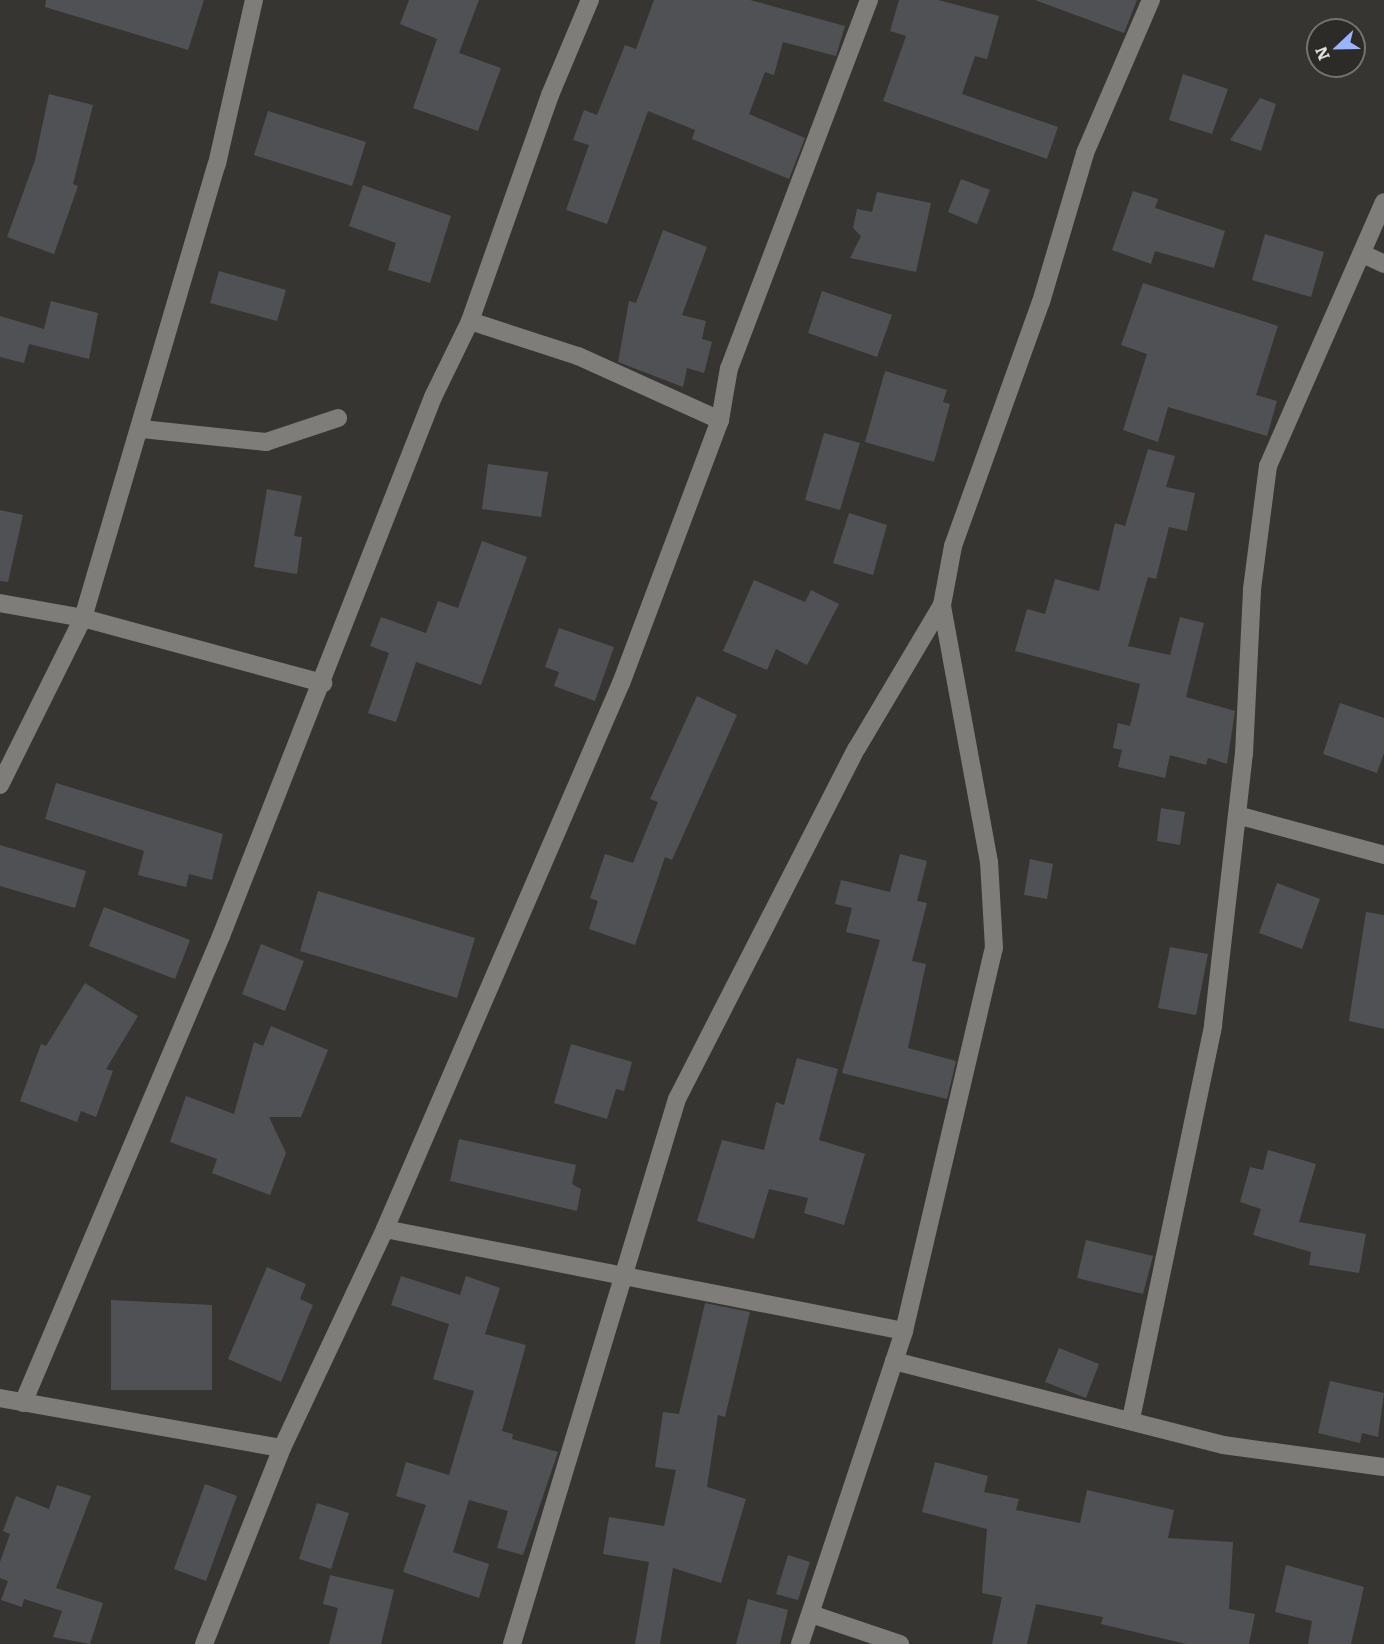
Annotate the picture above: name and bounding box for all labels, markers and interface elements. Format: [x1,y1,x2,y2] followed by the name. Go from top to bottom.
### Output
[1306,18,1366,78] north arrow
[1308,43,1335,65] text: N

